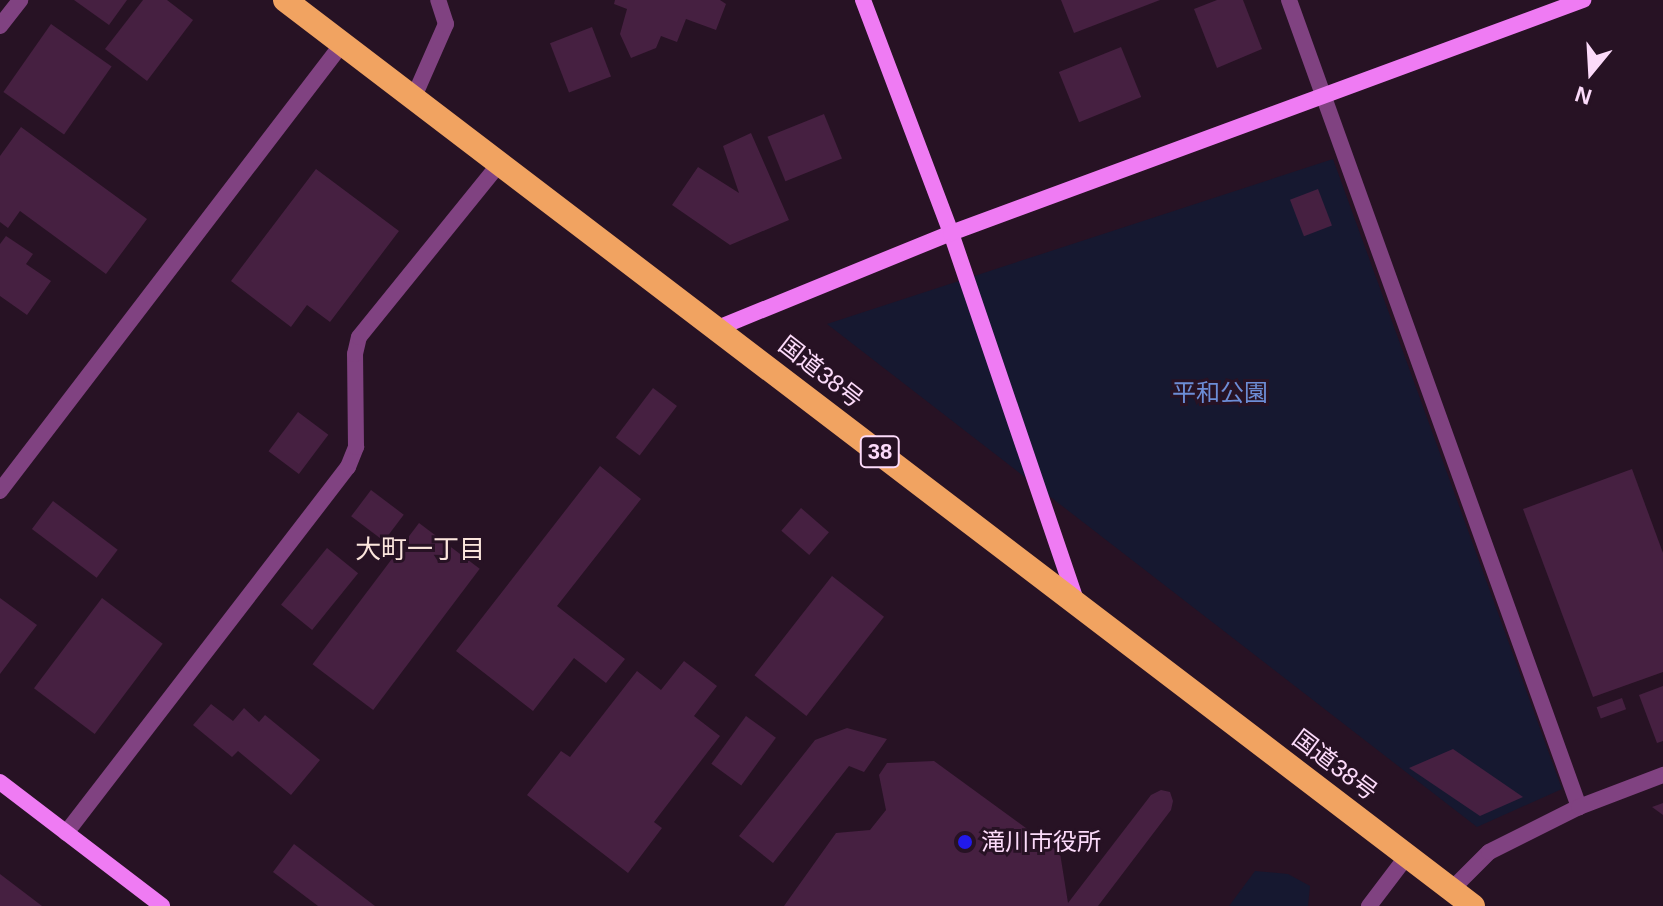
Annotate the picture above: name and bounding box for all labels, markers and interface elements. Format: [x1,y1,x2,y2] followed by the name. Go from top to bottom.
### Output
[1551,32,1631,112] north arrow
[1572,81,1595,110] text: N
[773,330,869,414] street label: 国道38号
[1172,379,1268,407] park label: 平和公園
[858,434,902,470] road number: 38
[355,534,485,566] district label: 大町一丁目
[1287,724,1383,806] street label: 国道38号
[981,828,1101,856] place label: 滝川市役所
[956,833,974,851] marker: 滝川市役所

